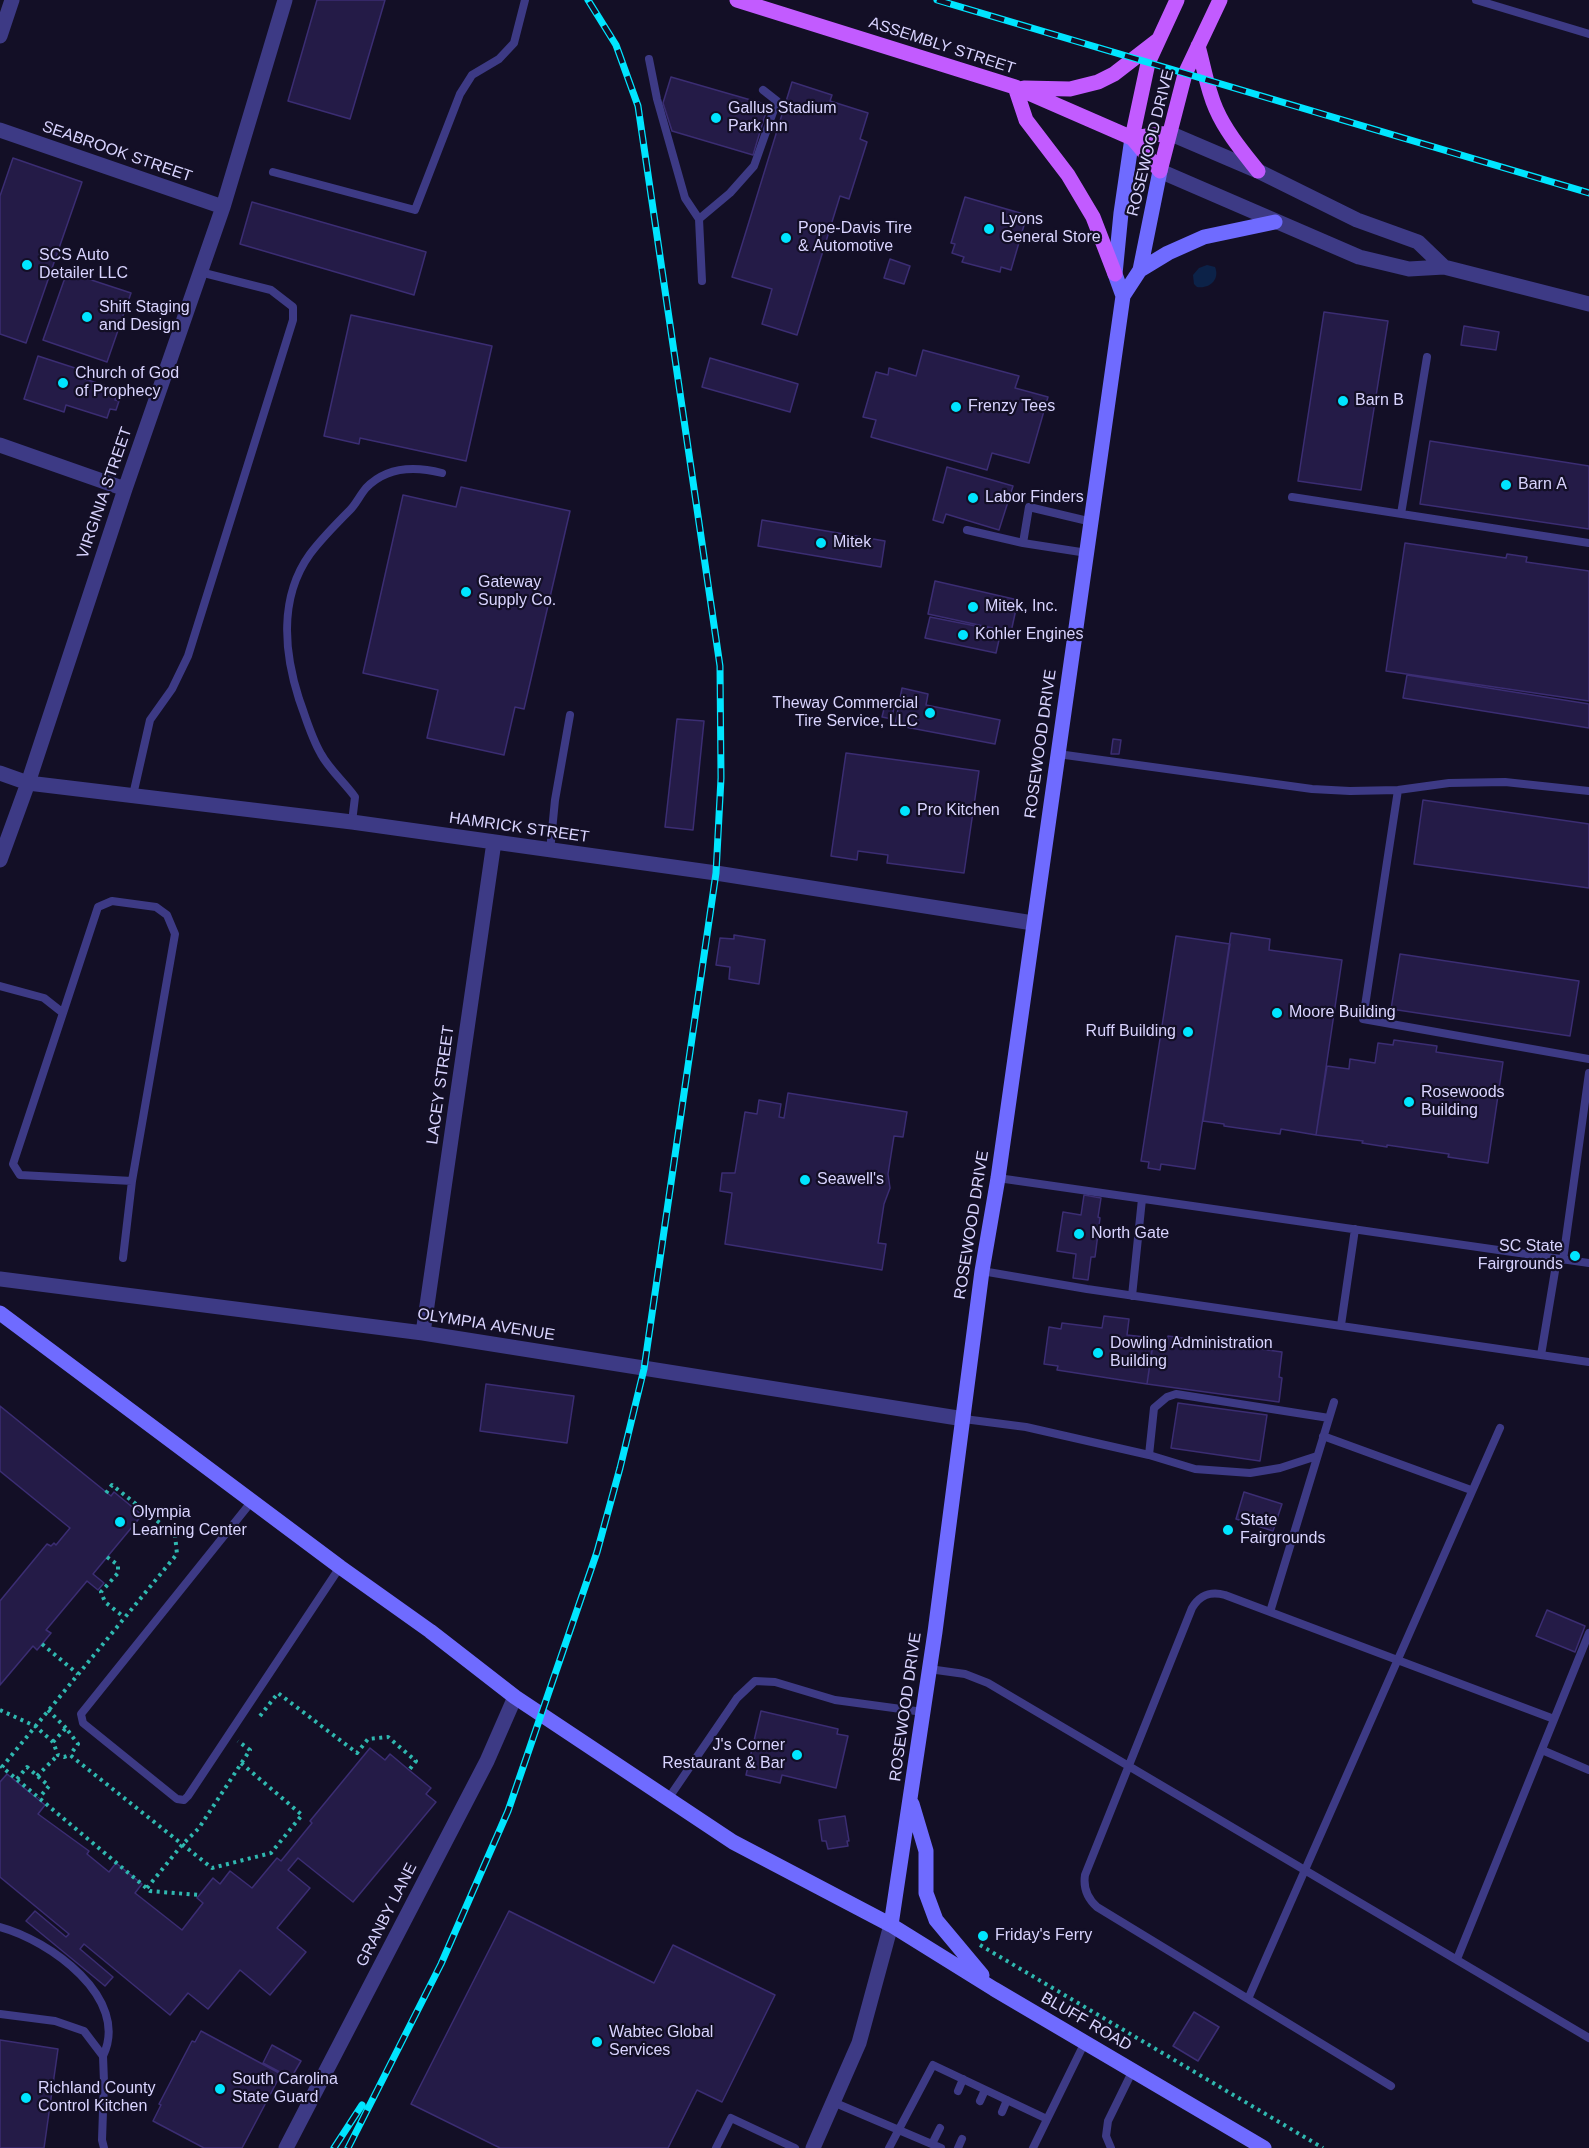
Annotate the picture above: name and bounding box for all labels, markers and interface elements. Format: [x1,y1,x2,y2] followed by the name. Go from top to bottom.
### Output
[866,13,1018,79] street label: ASSEMBLY STREET
[1124,68,1178,218] street label: ROSEWOOD DRIVE
[728,99,836,137] place label: Gallus Stadium Park Inn
[709,111,723,125] marker: Gallus Stadium Park Inn
[39,117,195,187] street label: SEABROOK STREET
[1001,210,1101,248] place label: Lyons General Store
[798,219,912,257] place label: Pope-Davis Tire & Automotive
[982,222,996,236] marker: Lyons General Store
[779,231,793,245] marker: Pope-Davis Tire & Automotive
[39,246,128,284] place label: SCS Auto Detailer LLC
[20,258,34,272] marker: SCS Auto Detailer LLC
[99,298,190,336] place label: Shift Staging and Design
[80,310,94,324] marker: Shift Staging and Design
[75,364,179,402] place label: Church of God of Prophecy
[56,376,70,390] marker: Church of God of Prophecy
[1355,391,1404,411] place label: Barn B
[1336,394,1350,408] marker: Barn B
[968,397,1055,417] place label: Frenzy Tees
[949,400,963,414] marker: Frenzy Tees
[73,425,137,561] street label: VIRGINIA STREET
[1518,475,1567,495] place label: Barn A
[1499,478,1513,492] marker: Barn A
[985,488,1084,508] place label: Labor Finders
[966,491,980,505] marker: Labor Finders
[833,533,871,553] place label: Mitek
[814,536,828,550] marker: Mitek
[478,573,556,611] place label: Gateway Supply Co.
[459,585,473,599] marker: Gateway Supply Co.
[985,597,1058,617] place label: Mitek, Inc.
[966,600,980,614] marker: Mitek, Inc.
[975,625,1084,645] place label: Kohler Engines
[956,628,970,642] marker: Kohler Engines
[1021,668,1061,820] street label: ROSEWOOD DRIVE
[772,694,918,732] place label: Theway Commercial Tire Service, LLC
[923,706,937,720] marker: Theway Commercial Tire Service, LLC
[917,801,1000,821] place label: Pro Kitchen
[898,804,912,818] marker: Pro Kitchen
[448,809,590,847] street label: HAMRICK STREET
[1289,1003,1396,1023] place label: Moore Building
[1270,1006,1284,1020] marker: Moore Building
[1086,1022,1176,1042] place label: Ruff Building
[423,1024,459,1146] street label: LACEY STREET
[1181,1025,1195,1039] marker: Ruff Building
[1421,1083,1505,1121] place label: Rosewoods Building
[1402,1095,1416,1109] marker: Rosewoods Building
[951,1149,993,1301] street label: ROSEWOOD DRIVE
[817,1170,884,1190] place label: Seawell's
[798,1173,812,1187] marker: Seawell's
[1091,1224,1169,1244] place label: North Gate
[1072,1227,1086,1241] marker: North Gate
[1478,1237,1563,1275] place label: SC State Fairgrounds
[1568,1249,1582,1263] marker: SC State Fairgrounds
[416,1305,556,1345] street label: OLYMPIA AVENUE
[1110,1334,1273,1372] place label: Dowling Administration Building
[1091,1346,1105,1360] marker: Dowling Administration Building
[132,1503,247,1541] place label: Olympia Learning Center
[1240,1511,1325,1549] place label: State Fairgrounds
[113,1515,127,1529] marker: Olympia Learning Center
[1221,1523,1235,1537] marker: State Fairgrounds
[886,1631,926,1783] street label: ROSEWOOD DRIVE
[662,1736,785,1774] place label: J's Corner Restaurant & Bar
[790,1748,804,1762] marker: J's Corner Restaurant & Bar
[353,1860,421,1970] street label: GRANBY LANE
[995,1926,1092,1946] place label: Friday's Ferry
[976,1929,990,1943] marker: Friday's Ferry
[1037,1988,1135,2056] street label: BLUFF ROAD
[609,2023,713,2061] place label: Wabtec Global Services
[590,2035,604,2049] marker: Wabtec Global Services
[232,2070,338,2108] place label: South Carolina State Guard
[38,2079,155,2117] place label: Richland County Control Kitchen
[213,2082,227,2096] marker: South Carolina State Guard
[19,2091,33,2105] marker: Richland County Control Kitchen

